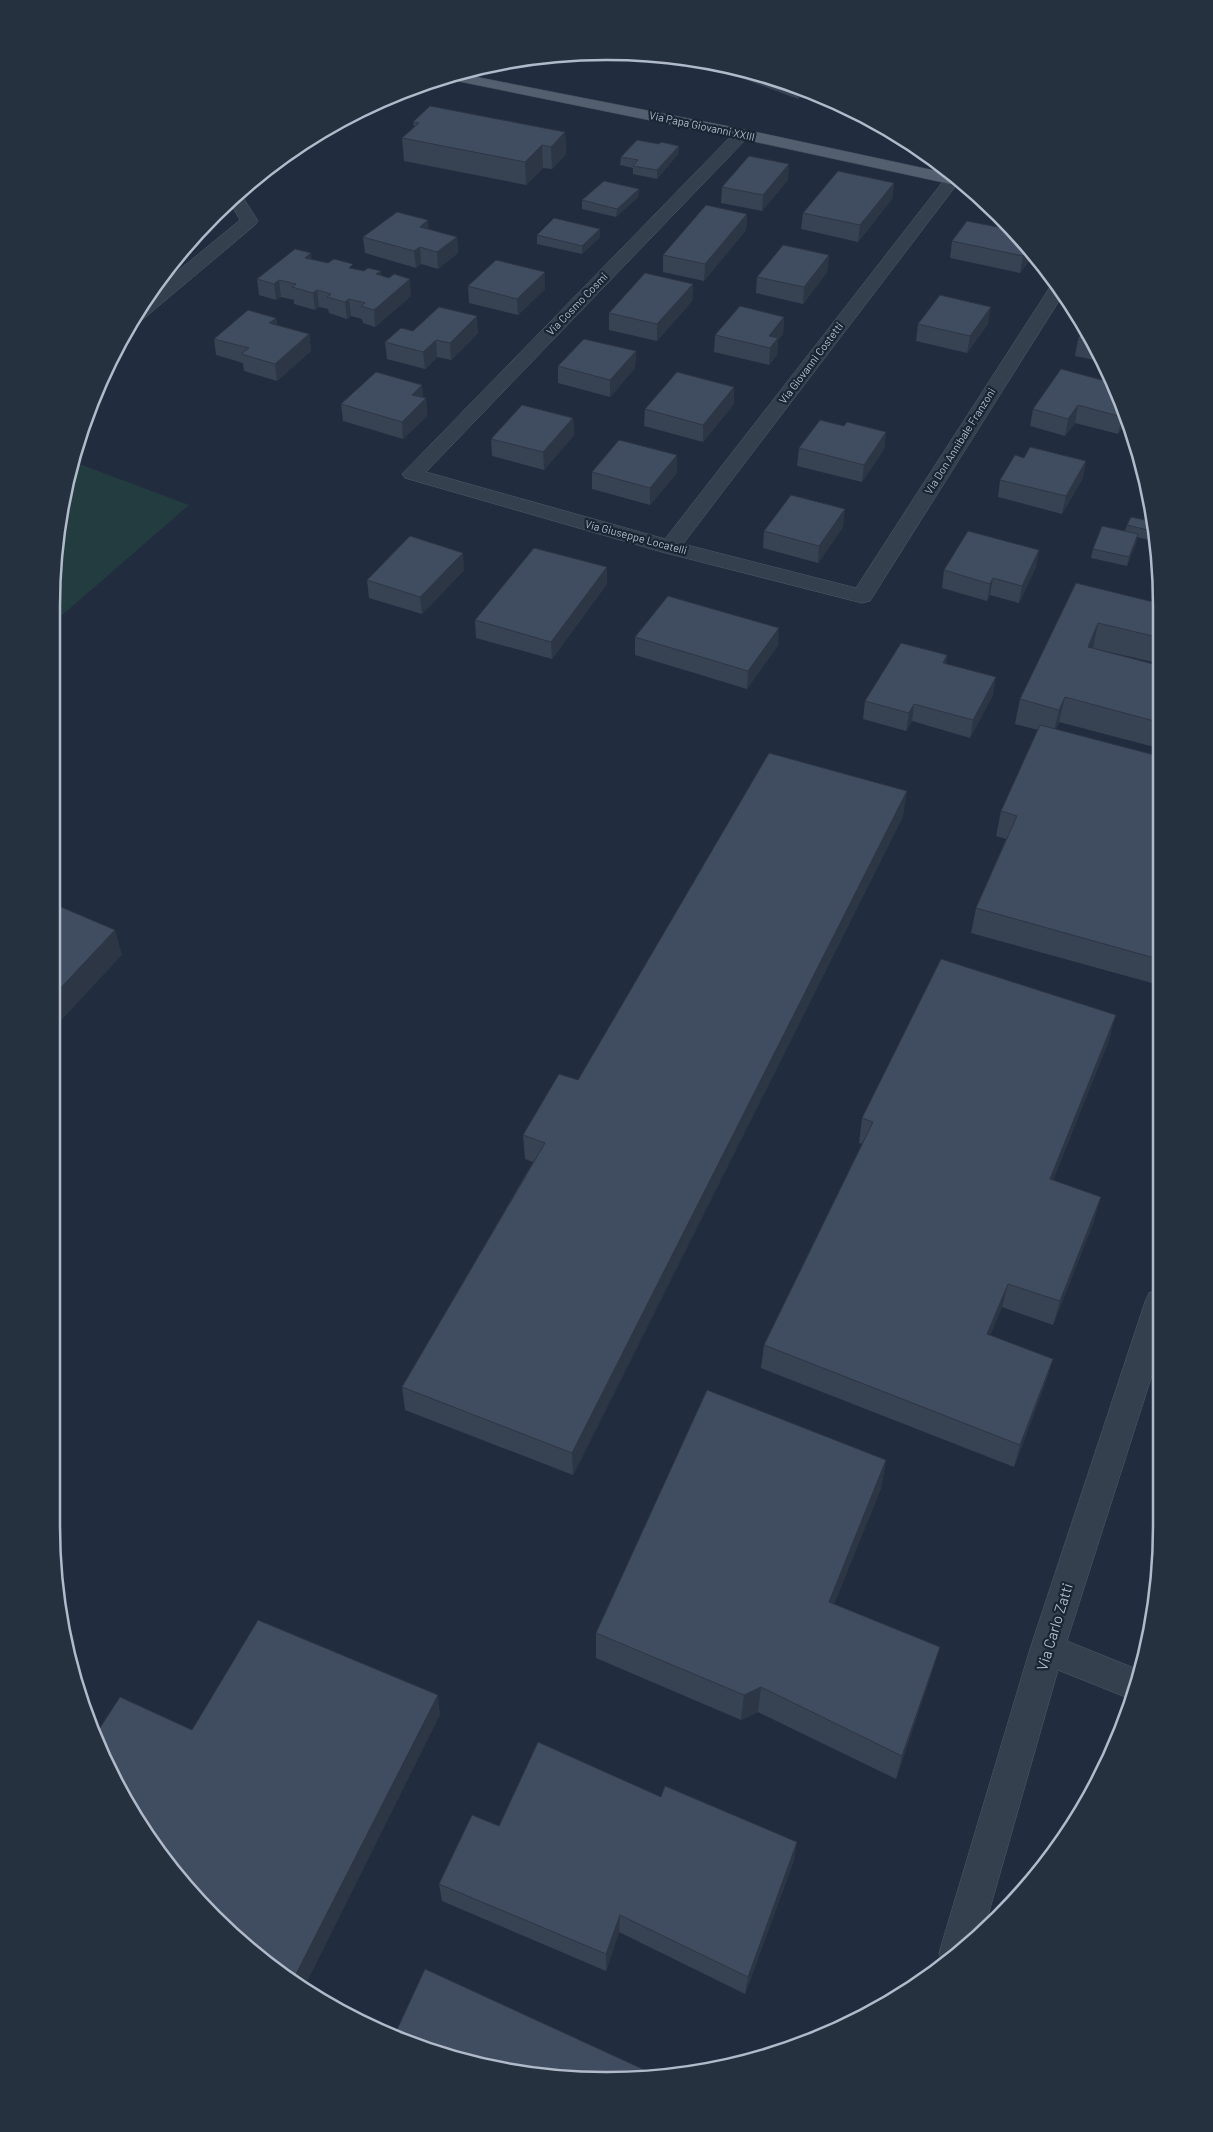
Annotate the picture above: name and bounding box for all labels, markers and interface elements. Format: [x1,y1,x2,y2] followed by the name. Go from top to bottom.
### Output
[648,108,756,143] street label: Via Papa Giovanni XXIII
[543,269,610,338] street label: Via Cosmo Cosmi
[776,319,846,406] street label: Via Giovanni Costetti
[922,385,998,496] street label: Via Don Annibale Franzoni
[584,517,689,556] street label: Via Giuseppe Locatelli
[1032,1581,1076,1673] street label: Via Carlo Zatti

